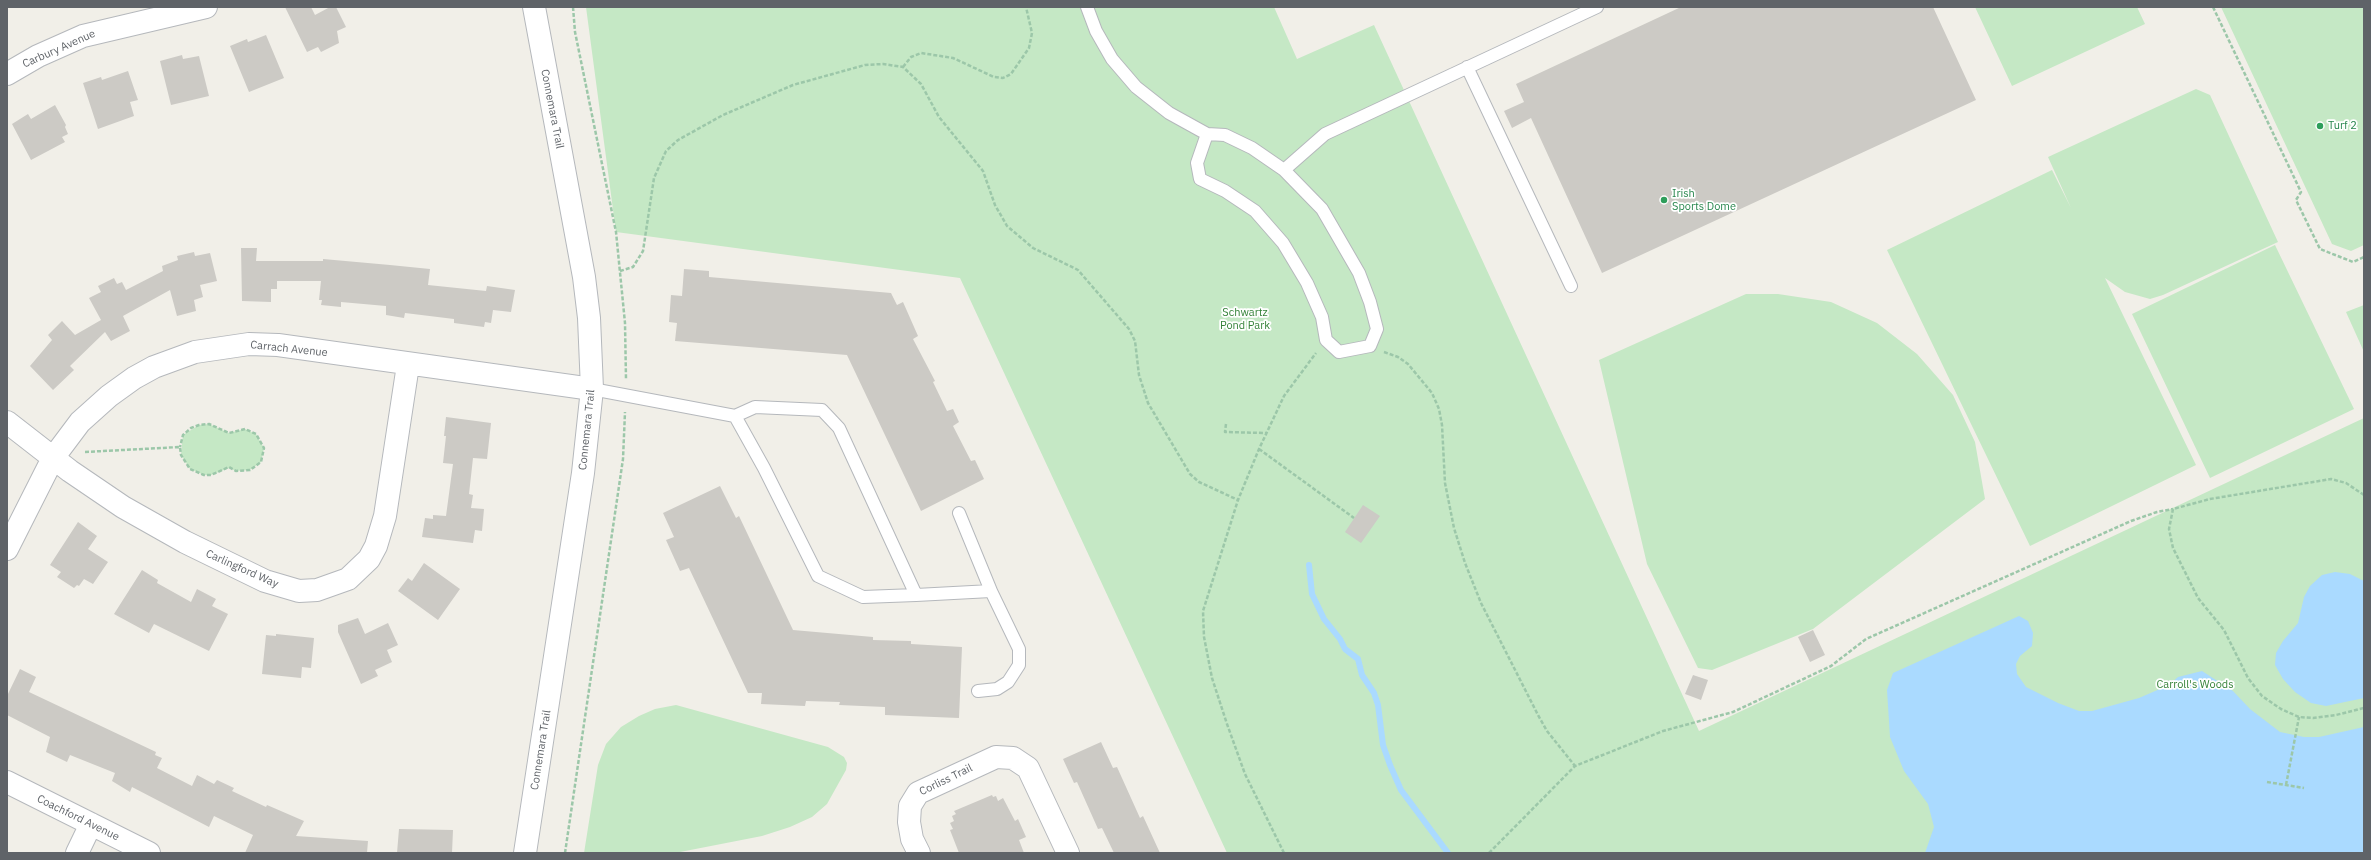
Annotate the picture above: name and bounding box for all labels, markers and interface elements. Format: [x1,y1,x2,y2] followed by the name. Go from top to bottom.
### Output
[21,27,97,71] street label: Carbury Avenue
[538,68,566,150] street label: Connemara Trail
[2328,119,2357,133] place label: Turf 2
[2315,121,2325,131] marker: Turf 2
[1672,187,1736,213] place label: Irish Sports Dome
[1659,195,1669,205] marker: Irish Sports Dome
[1220,306,1270,332] park label: Schwartz Pond Park
[250,338,328,360] street label: Carrach Avenue
[576,389,598,471] street label: Connemara Trail
[204,547,280,591] street label: Carlingford Way
[2156,678,2234,692] park label: Carroll's Woods
[528,709,554,791] street label: Connemara Trail
[917,761,975,799] street label: Corliss Trail
[35,792,121,844] street label: Coachford Avenue

